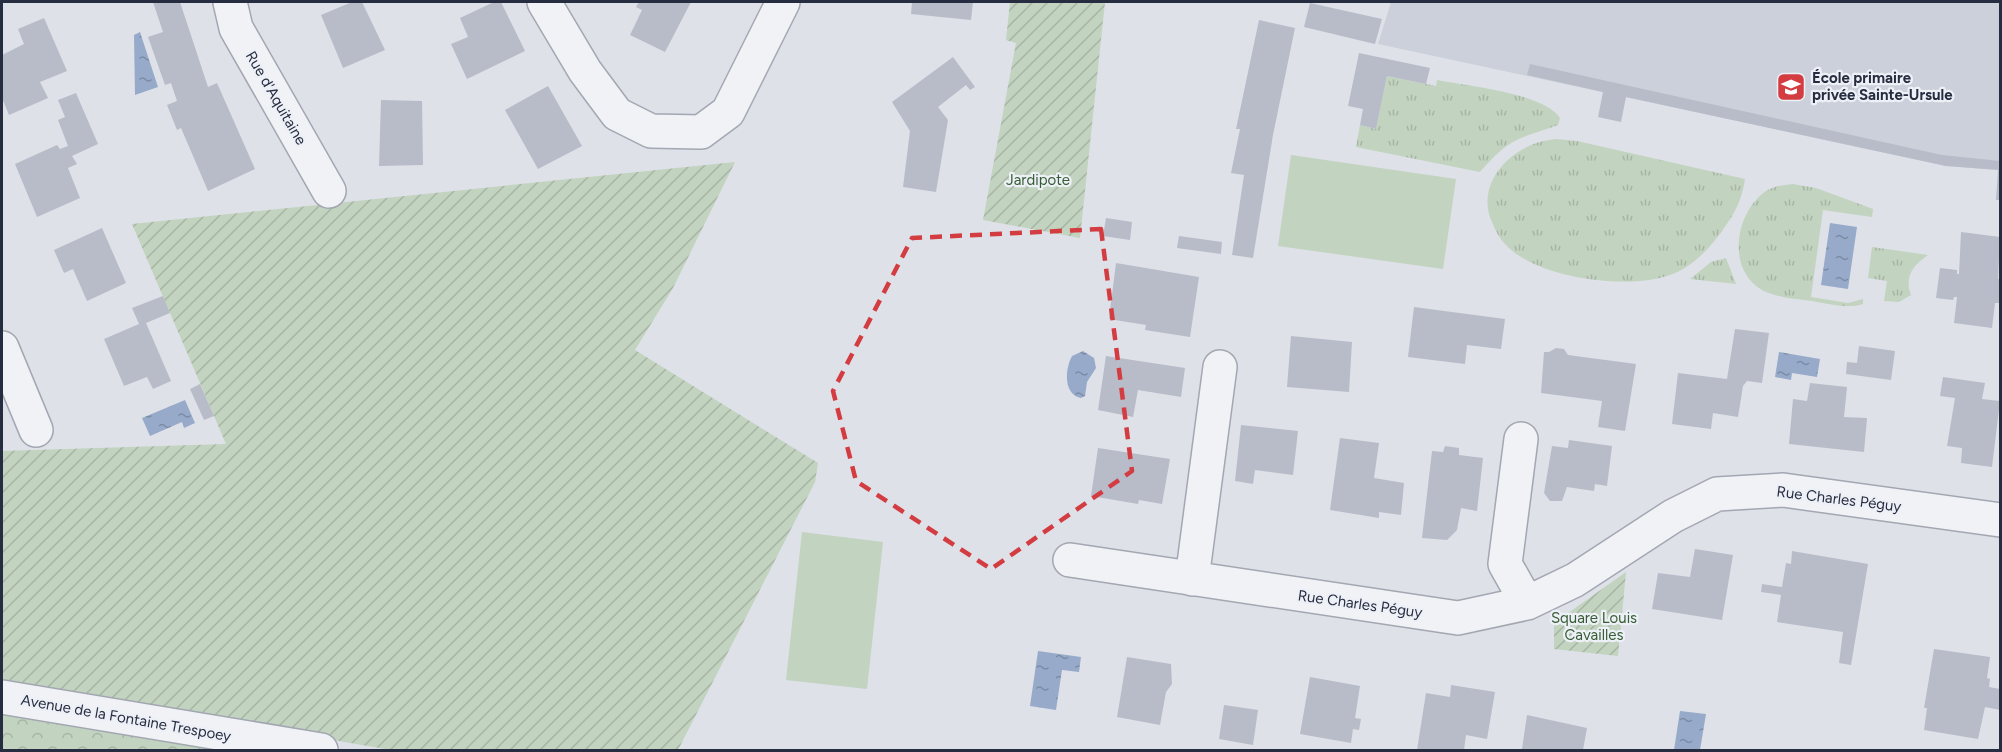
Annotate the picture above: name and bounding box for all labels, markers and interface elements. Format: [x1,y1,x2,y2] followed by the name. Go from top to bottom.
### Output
[242,48,310,148] street label: Rue d'Aquitaine
[1812,69,1953,104] place label: École primaire privée Sainte-Ursule
[1775,71,1807,103] school or university icon: École primaire privée Sainte-Ursule
[1006,171,1070,189] park label: Jardipote
[1776,482,1903,516] street label: Rue Charles Péguy
[1297,586,1424,622] street label: Rue Charles Péguy
[1551,609,1637,644] park label: Square Louis Cavailles
[19,691,233,745] street label: Avenue de la Fontaine Trespoey

